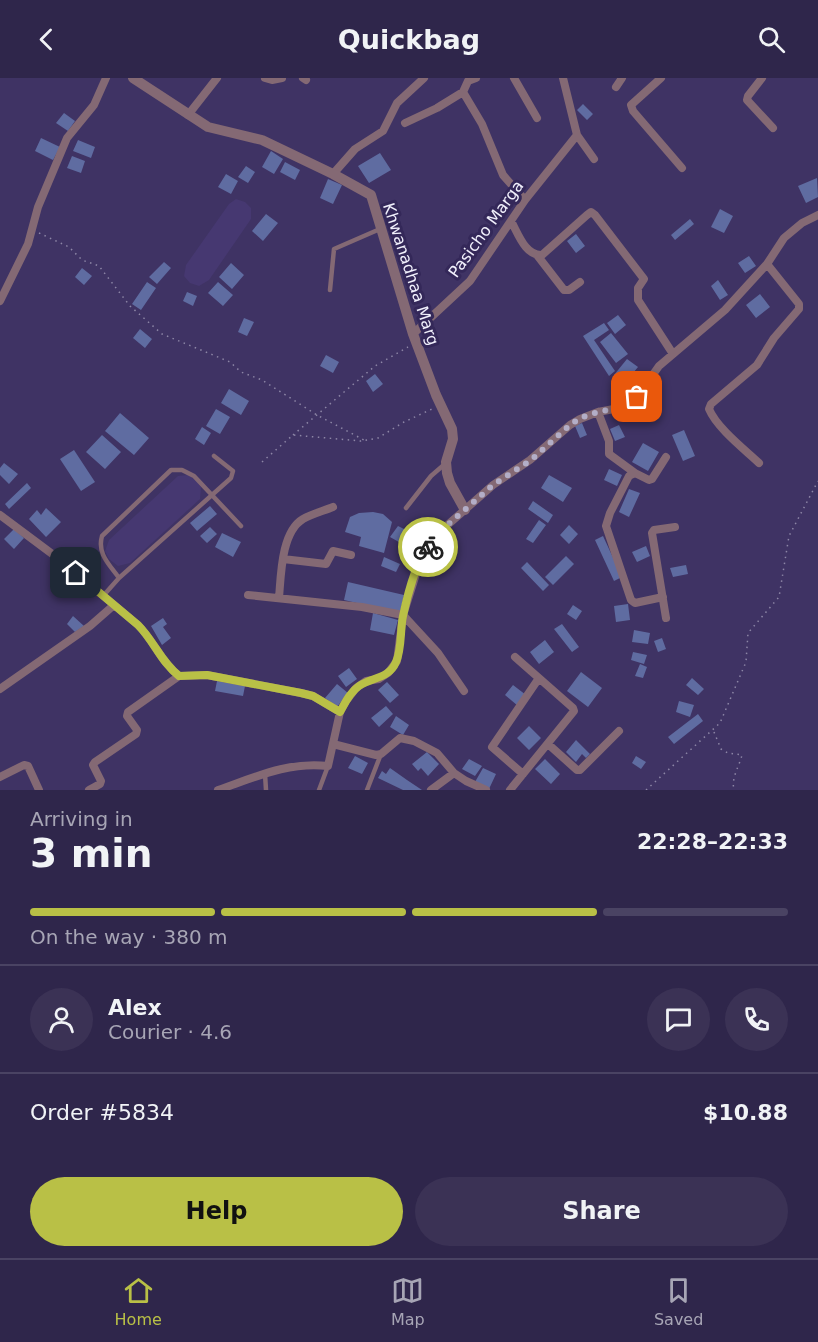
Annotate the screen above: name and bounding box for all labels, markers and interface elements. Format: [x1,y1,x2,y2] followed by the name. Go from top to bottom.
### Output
[30,23,63,56] icon: back
[755,23,788,56] icon: search
[338,24,480,55] text: Quickbag
[444,177,528,281] street label: Pasicho Marga
[379,200,443,348] street label: Khwanadhaa Marg
[611,371,662,422] pin
[620,380,653,413] icon: bag
[398,517,458,577] courier
[412,531,445,564] icon: bike
[50,547,101,598] pin
[59,556,92,589] icon: home
[30,807,133,831] text: Arriving in
[637,829,788,854] text: 22:28–22:33
[30,831,152,876] text: 3 min
[30,925,228,949] text: On the way · 380 m
[30,988,93,1051] button: person
[647,988,710,1051] button: chat
[725,988,788,1051] button: phone
[108,995,162,1020] text: Alex
[108,1020,232,1044] text: Courier · 4.6
[30,1100,174,1125] text: Order #5834
[703,1100,788,1125] text: $10.88
[30,1177,403,1246] button: Help
[415,1177,788,1246] button: Share
[115,1274,162,1329] tab: Home
[391,1274,425,1329] tab: Map
[654,1274,703,1329] tab: Saved

